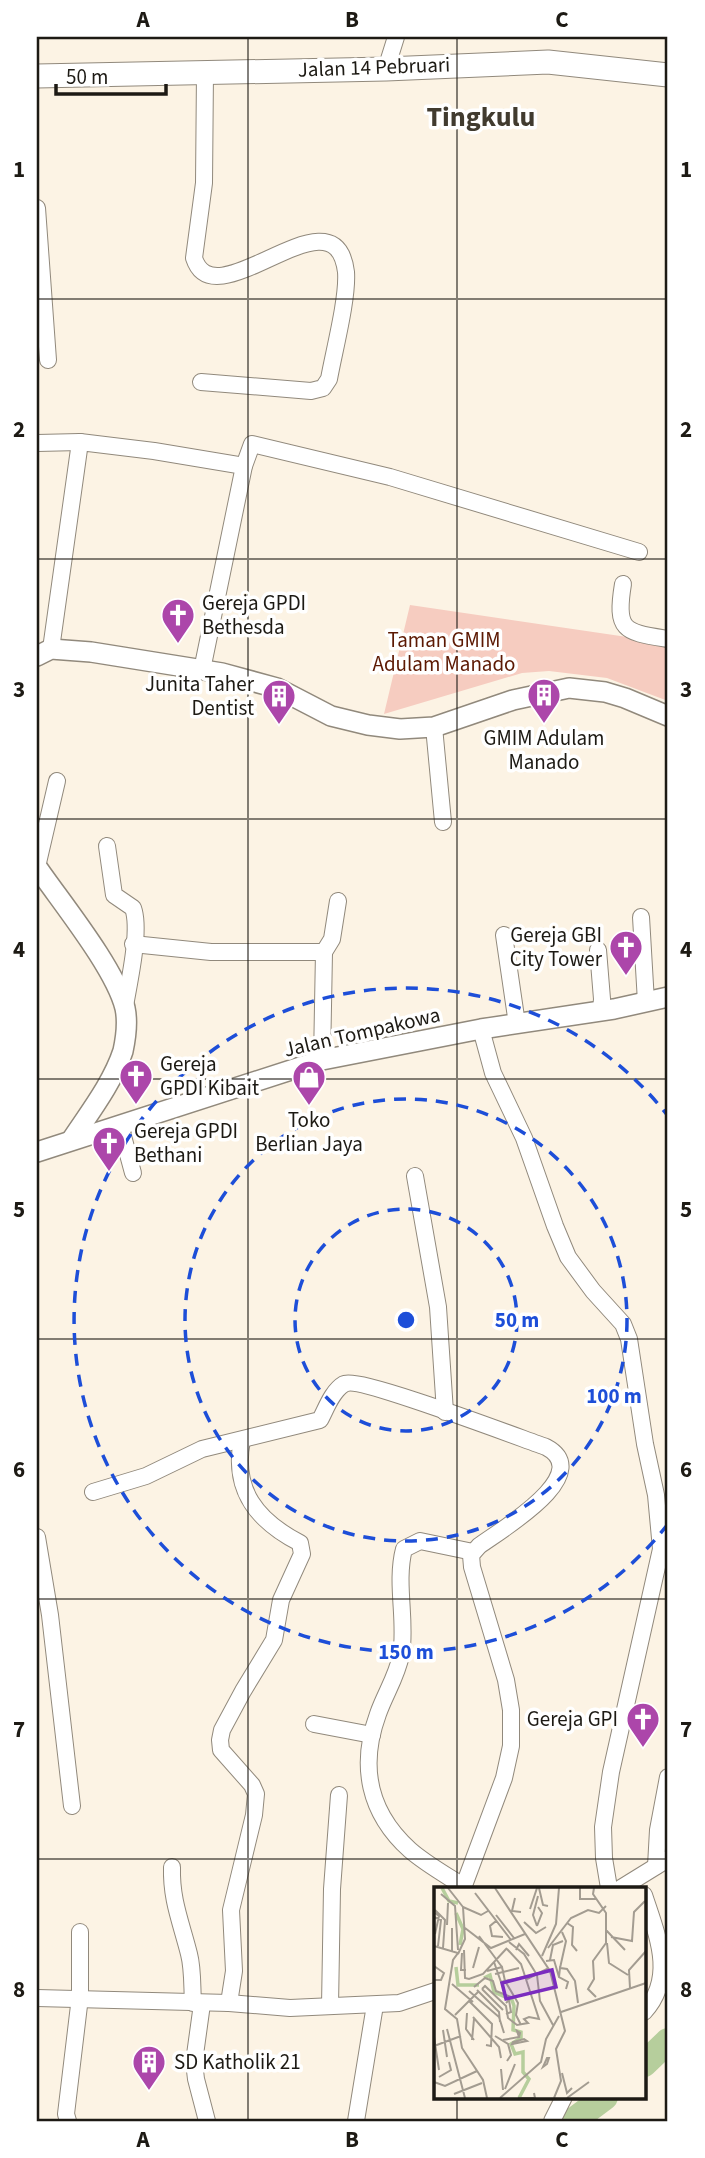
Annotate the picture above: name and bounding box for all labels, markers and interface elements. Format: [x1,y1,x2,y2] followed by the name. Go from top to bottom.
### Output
[135,3,150,36] text: A
[345,3,359,36] text: B
[555,3,569,36] text: C
[297,49,451,85] street label: Jalan 14 Pebruari
[56,52,166,96] scale bar
[66,62,108,92] text: 50 m
[427,97,535,137] district label: Tingkulu
[13,153,25,186] text: 1
[680,153,692,186] text: 1
[13,413,25,446] text: 2
[680,413,692,446] text: 2
[202,588,306,642] place label: Gereja GPDI Bethesda
[159,596,197,645] church icon: Gereja GPDI Bethesda
[373,625,516,679] park label: Taman GMIM Adulam Manado
[145,669,255,723] place label: Junita Taher Dentist
[13,673,25,706] text: 3
[680,673,692,706] text: 3
[525,676,563,725] building icon: GMIM Adulam Manado
[260,677,298,726] building icon: Junita Taher Dentist
[483,723,605,777] place label: GMIM Adulam Manado
[510,920,603,974] place label: Gereja GBI City Tower
[607,928,645,977] church icon: Gereja GBI City Tower
[13,933,25,966] text: 4
[680,933,692,966] text: 4
[281,999,443,1065] street label: Jalan Tompakowa
[160,1049,259,1103] place label: Gereja GPDI Kibait
[117,1057,155,1106] church icon: Gereja GPDI Kibait
[290,1058,328,1107] shop icon: Toko Berlian Jaya
[255,1105,363,1159] place label: Toko Berlian Jaya
[134,1116,238,1170] place label: Gereja GPDI Bethani
[90,1124,128,1173] church icon: Gereja GPDI Bethani
[13,1193,25,1226] text: 5
[680,1193,692,1226] text: 5
[495,1305,539,1335] text: 50 m
[394,1308,418,1332] centre of rings
[586,1381,642,1411] text: 100 m
[13,1453,25,1486] text: 6
[680,1453,692,1486] text: 6
[378,1637,434,1667] text: 150 m
[624,1700,662,1749] church icon: Gereja GPI
[527,1704,618,1734] place label: Gereja GPI
[13,1713,25,1746] text: 7
[680,1713,692,1746] text: 7
[434,1887,646,2098] inset map
[13,1973,25,2006] text: 8
[680,1973,692,2006] text: 8
[130,2043,168,2092] building icon: SD Katholik 21
[174,2047,301,2077] place label: SD Katholik 21
[135,2123,150,2156] text: A
[345,2123,359,2156] text: B
[555,2123,569,2156] text: C

